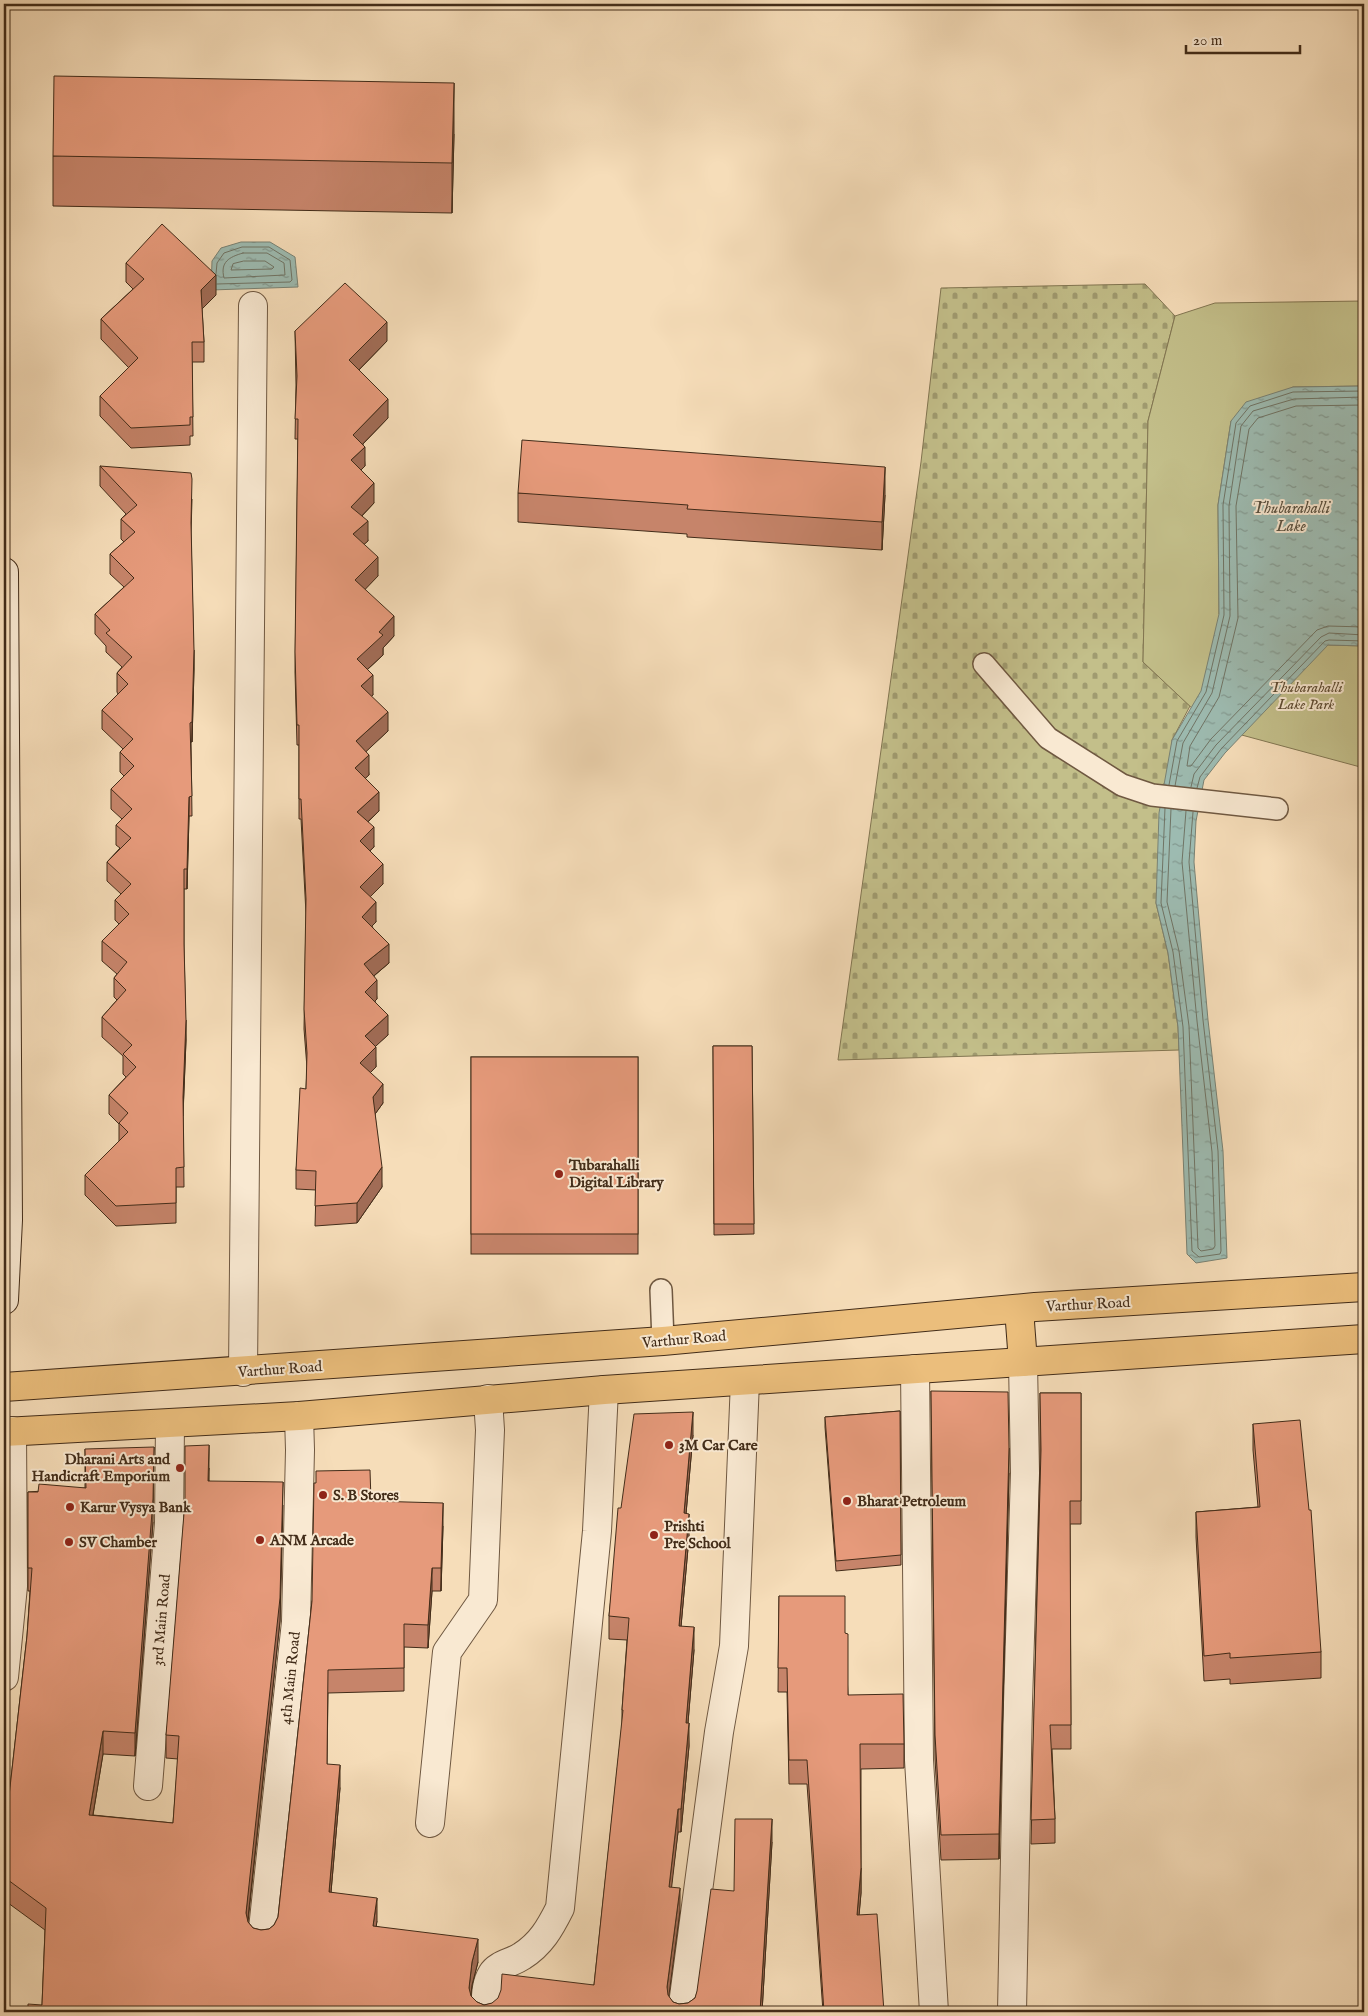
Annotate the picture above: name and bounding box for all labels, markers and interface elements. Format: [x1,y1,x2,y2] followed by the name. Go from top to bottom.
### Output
[1186,22,1299,54] scale bar
[1193,31,1223,50] text: 20 m
[1252,499,1331,537] water label: Thubarahalli Lake
[1269,678,1344,714] park label: Thubarahalli Lake Park
[568,1156,664,1192] place label: Tubarahalli Digital Library
[553,1168,565,1180] marker: Tubarahalli Digital Library
[1044,1293,1132,1316] street label: Varthur Road
[640,1326,728,1353] street label: Varthur Road
[236,1357,324,1382] street label: Varthur Road
[679,1436,758,1455] place label: 3M Car Care
[663,1439,675,1451] marker: 3M Car Care
[31,1450,171,1486] place label: Dharani Arts and Handicraft Emporium
[174,1462,186,1474] marker: Dharani Arts and Handicraft Emporium
[333,1486,400,1505] place label: S. B Stores
[317,1489,329,1501] marker: S. B Stores
[857,1492,967,1511] place label: Bharat Petroleum
[841,1495,853,1507] marker: Bharat Petroleum
[80,1498,192,1517] place label: Karur Vysya Bank
[64,1501,76,1513] marker: Karur Vysya Bank
[664,1517,732,1553] place label: Prishti Pre School
[648,1529,660,1541] marker: Prishti Pre School
[269,1531,354,1550] place label: ANM Arcade
[79,1533,157,1552] place label: SV Chamber
[254,1534,266,1546] marker: ANM Arcade
[63,1536,75,1548] marker: SV Chamber
[148,1572,175,1667] street label: 3rd Main Road
[276,1630,305,1726] street label: 4th Main Road

